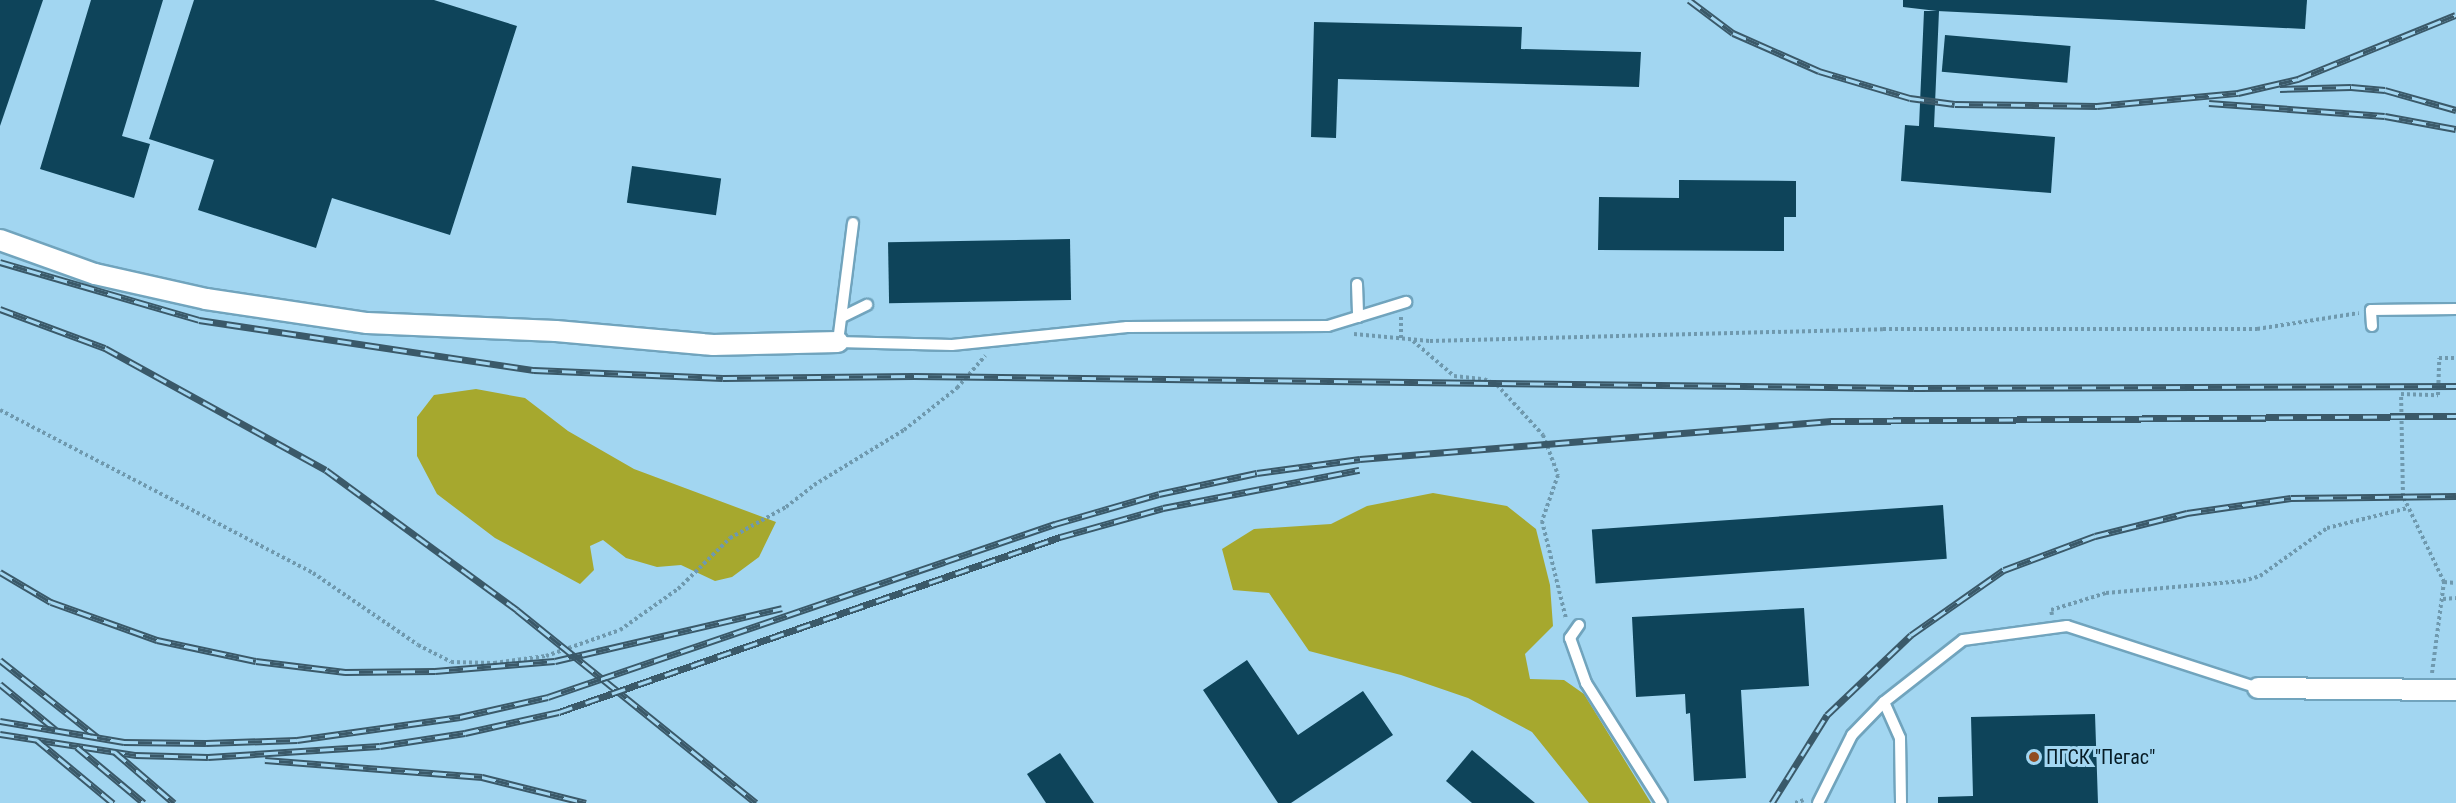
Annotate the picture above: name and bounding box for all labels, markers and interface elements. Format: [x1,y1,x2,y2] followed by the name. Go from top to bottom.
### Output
[2046,745,2155,769] place label: ПГСК "Пегас"
[2027,750,2041,764] marker: ПГСК "Пегас"

